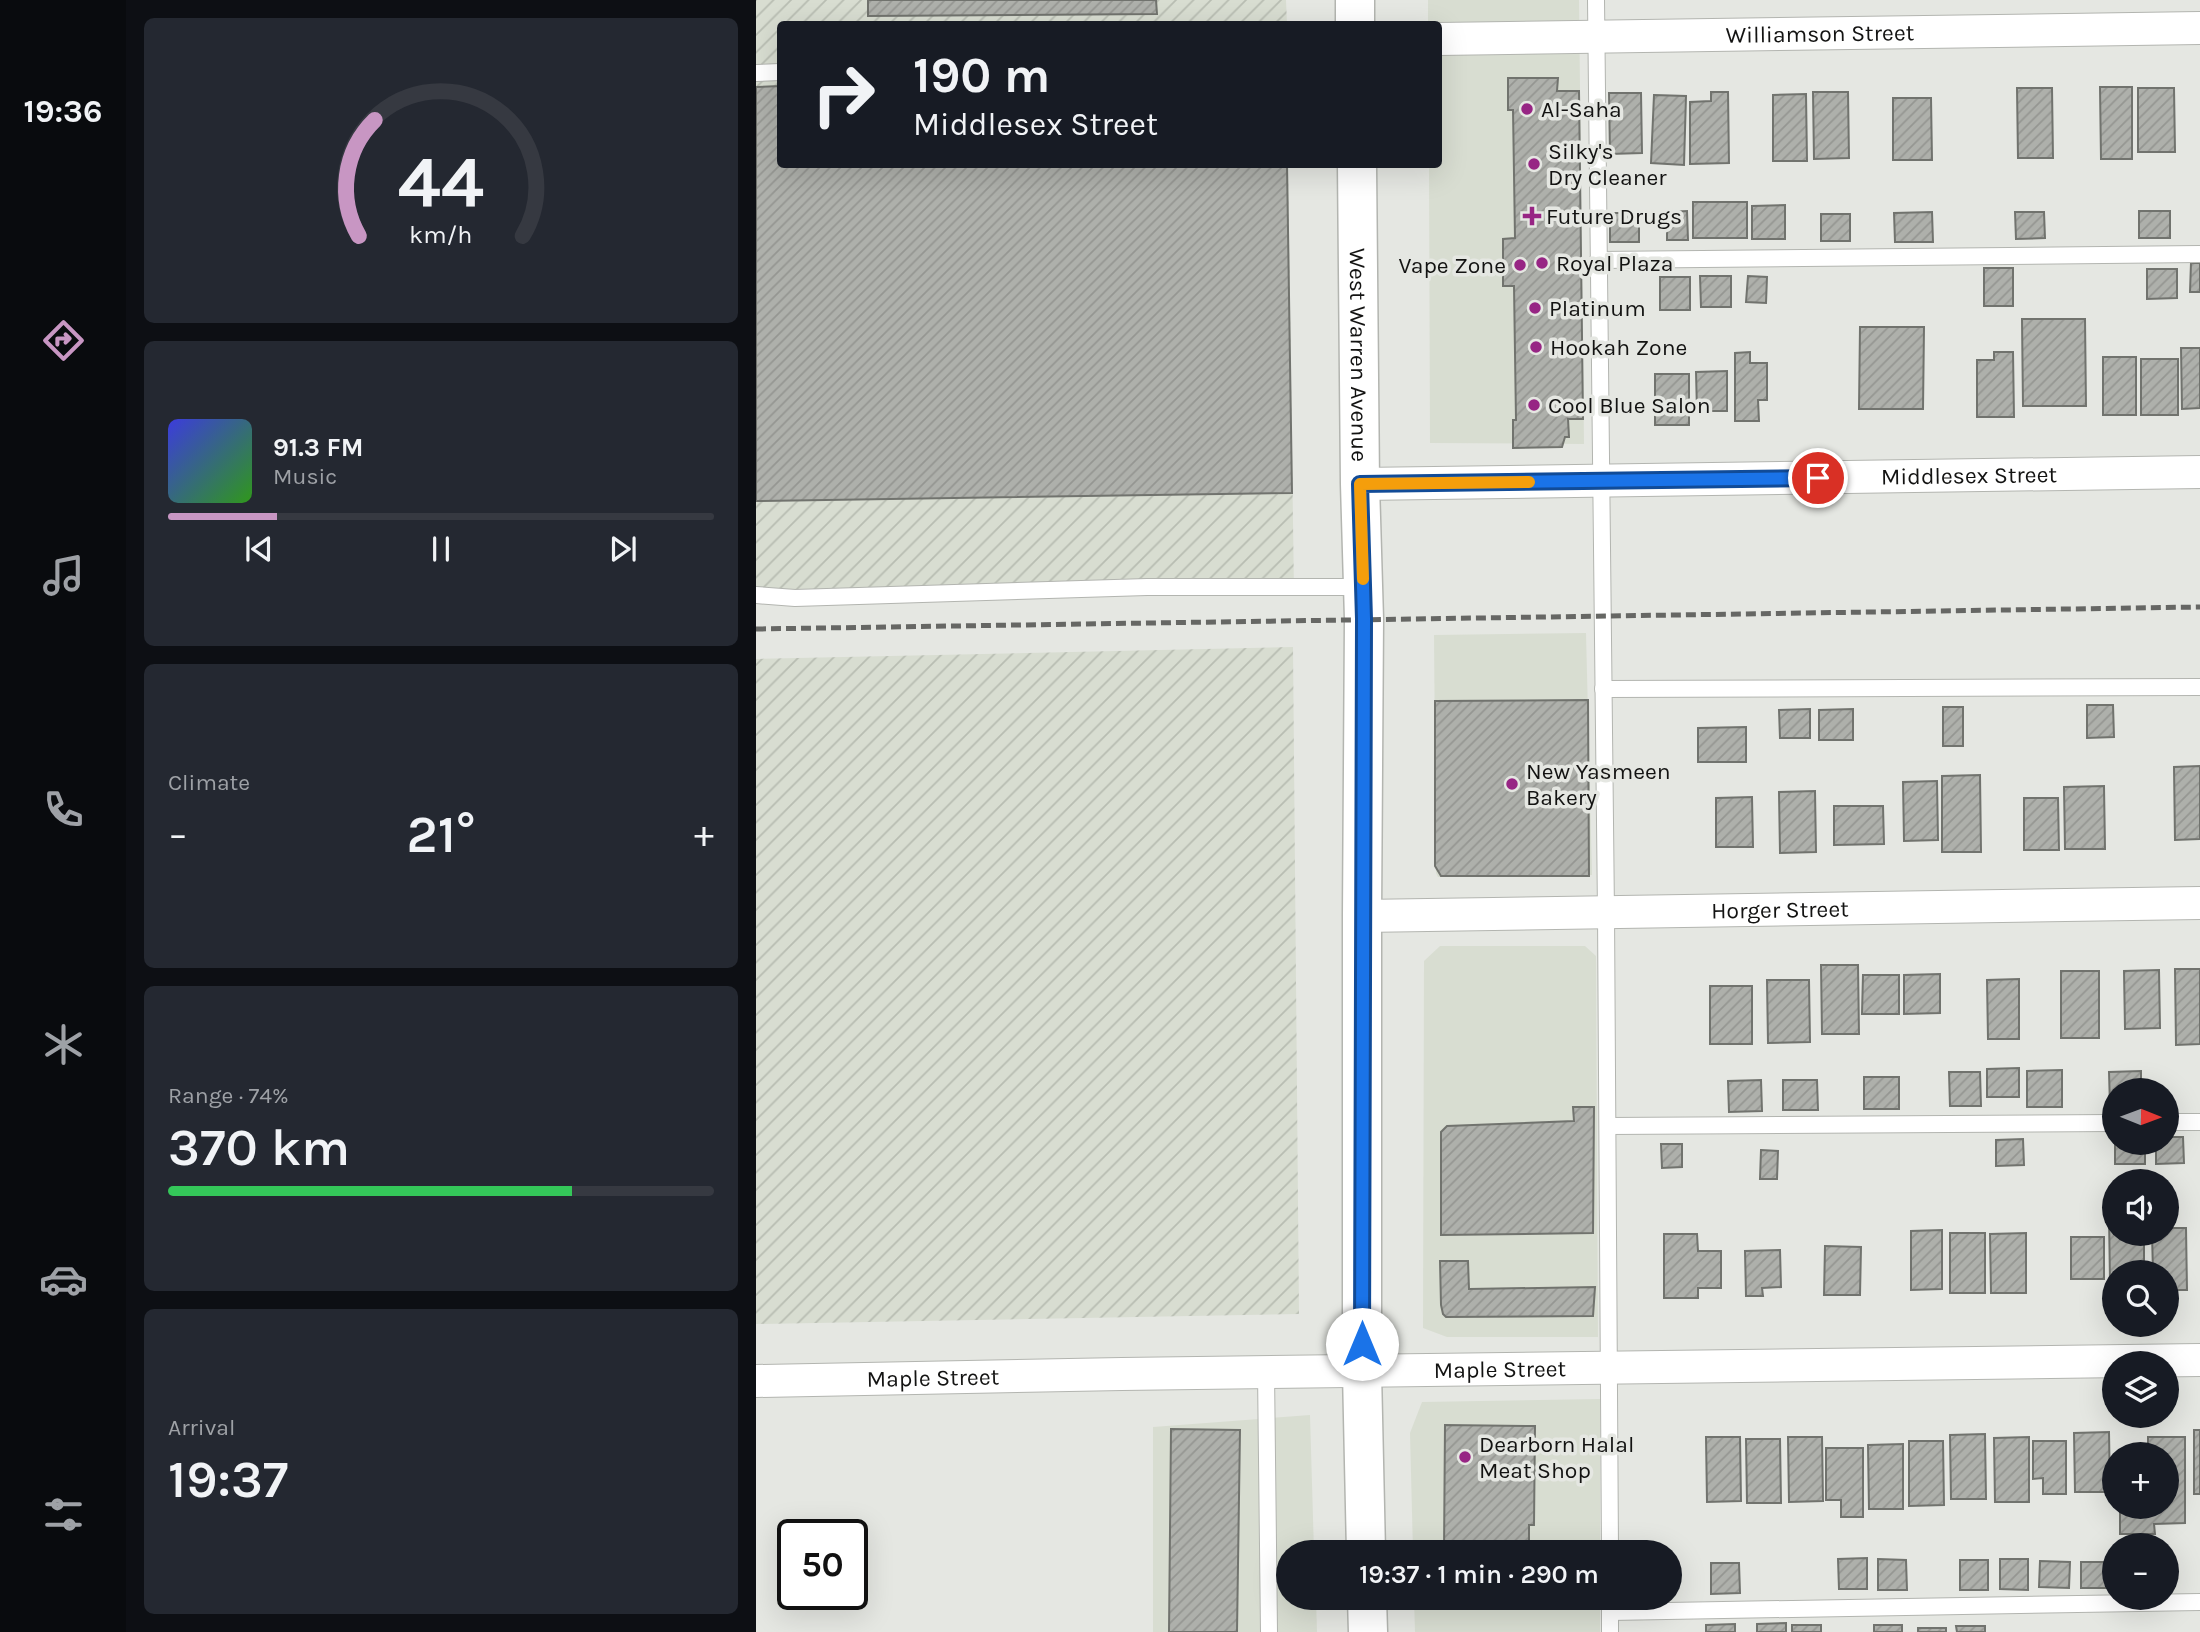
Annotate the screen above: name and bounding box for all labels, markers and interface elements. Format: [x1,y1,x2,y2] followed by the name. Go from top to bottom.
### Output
[1725,19,1915,49] street label: Williamson Street
[913,47,1050,104] text: 190 m
[798,49,889,140] icon: right
[24,93,102,130] text: 19:36
[1541,96,1622,123] place label: Al-Saha
[1519,101,1535,117] marker: Al-Saha
[913,106,1158,143] text: Middlesex Street
[1548,138,1667,191] place label: Silky's Dry Cleaner
[398,140,484,225] text: 44
[1526,156,1542,172] marker: Silky's Dry Cleaner
[1546,203,1682,230] place label: Future Drugs
[1524,208,1540,224] marker: Future Drugs
[409,220,473,249] text: km/h
[1344,248,1373,462] street label: West Warren Avenue
[1556,250,1673,277] place label: Royal Plaza
[1399,252,1506,279] place label: Vape Zone
[1534,255,1550,271] marker: Royal Plaza
[1512,257,1528,273] marker: Vape Zone
[1549,295,1646,322] place label: Platinum
[1527,300,1543,316] marker: Platinum
[39,316,88,365] icon: directions
[1550,334,1687,361] place label: Hookah Zone
[1528,339,1544,355] marker: Hookah Zone
[1548,392,1711,419] place label: Cool Blue Salon
[1526,397,1542,413] marker: Cool Blue Salon
[273,432,363,463] text: 91.3 FM
[1788,448,1848,508] pin
[1799,459,1837,497] icon: arrive
[1881,461,2058,491] street label: Middlesex Street
[273,463,337,490] text: Music
[240,530,278,568] icon: previous
[422,530,460,568] icon: pause
[604,530,642,568] icon: next
[39,551,88,600] icon: music
[1526,758,1671,811] place label: New Yasmeen Bakery
[168,769,250,796] text: Climate
[1504,776,1520,792] marker: New Yasmeen Bakery
[39,785,88,834] icon: phone
[407,804,475,865] text: 21°
[168,812,188,857] text: −
[694,812,714,857] text: +
[1711,895,1849,925] street label: Horger Street
[39,1020,88,1069] icon: climate
[2102,1078,2179,1155] north arrow
[2102,1078,2179,1610] map controls
[168,1082,289,1109] text: Range · 74%
[168,1117,350,1178] text: 370 km
[2102,1169,2179,1246] button: sound
[39,1255,88,1304] icon: car
[2102,1260,2179,1337] button: search
[1325,1307,1399,1381] position arrow
[2102,1351,2179,1428] button: layers
[1433,1355,1567,1384] street label: Maple Street
[866,1363,1000,1393] street label: Maple Street
[168,1414,235,1441] text: Arrival
[1479,1431,1634,1484] place label: Dearborn Halal Meat Shop
[2102,1442,2179,1519] button: +
[168,1449,288,1510] text: 19:37
[1457,1449,1473,1465] marker: Dearborn Halal Meat Shop
[39,1490,88,1539] icon: filters
[777,1519,868,1610] speed limit sign: 50
[2102,1533,2179,1610] button: −
[1359,1559,1599,1590] text: 19:37 · 1 min · 290 m

